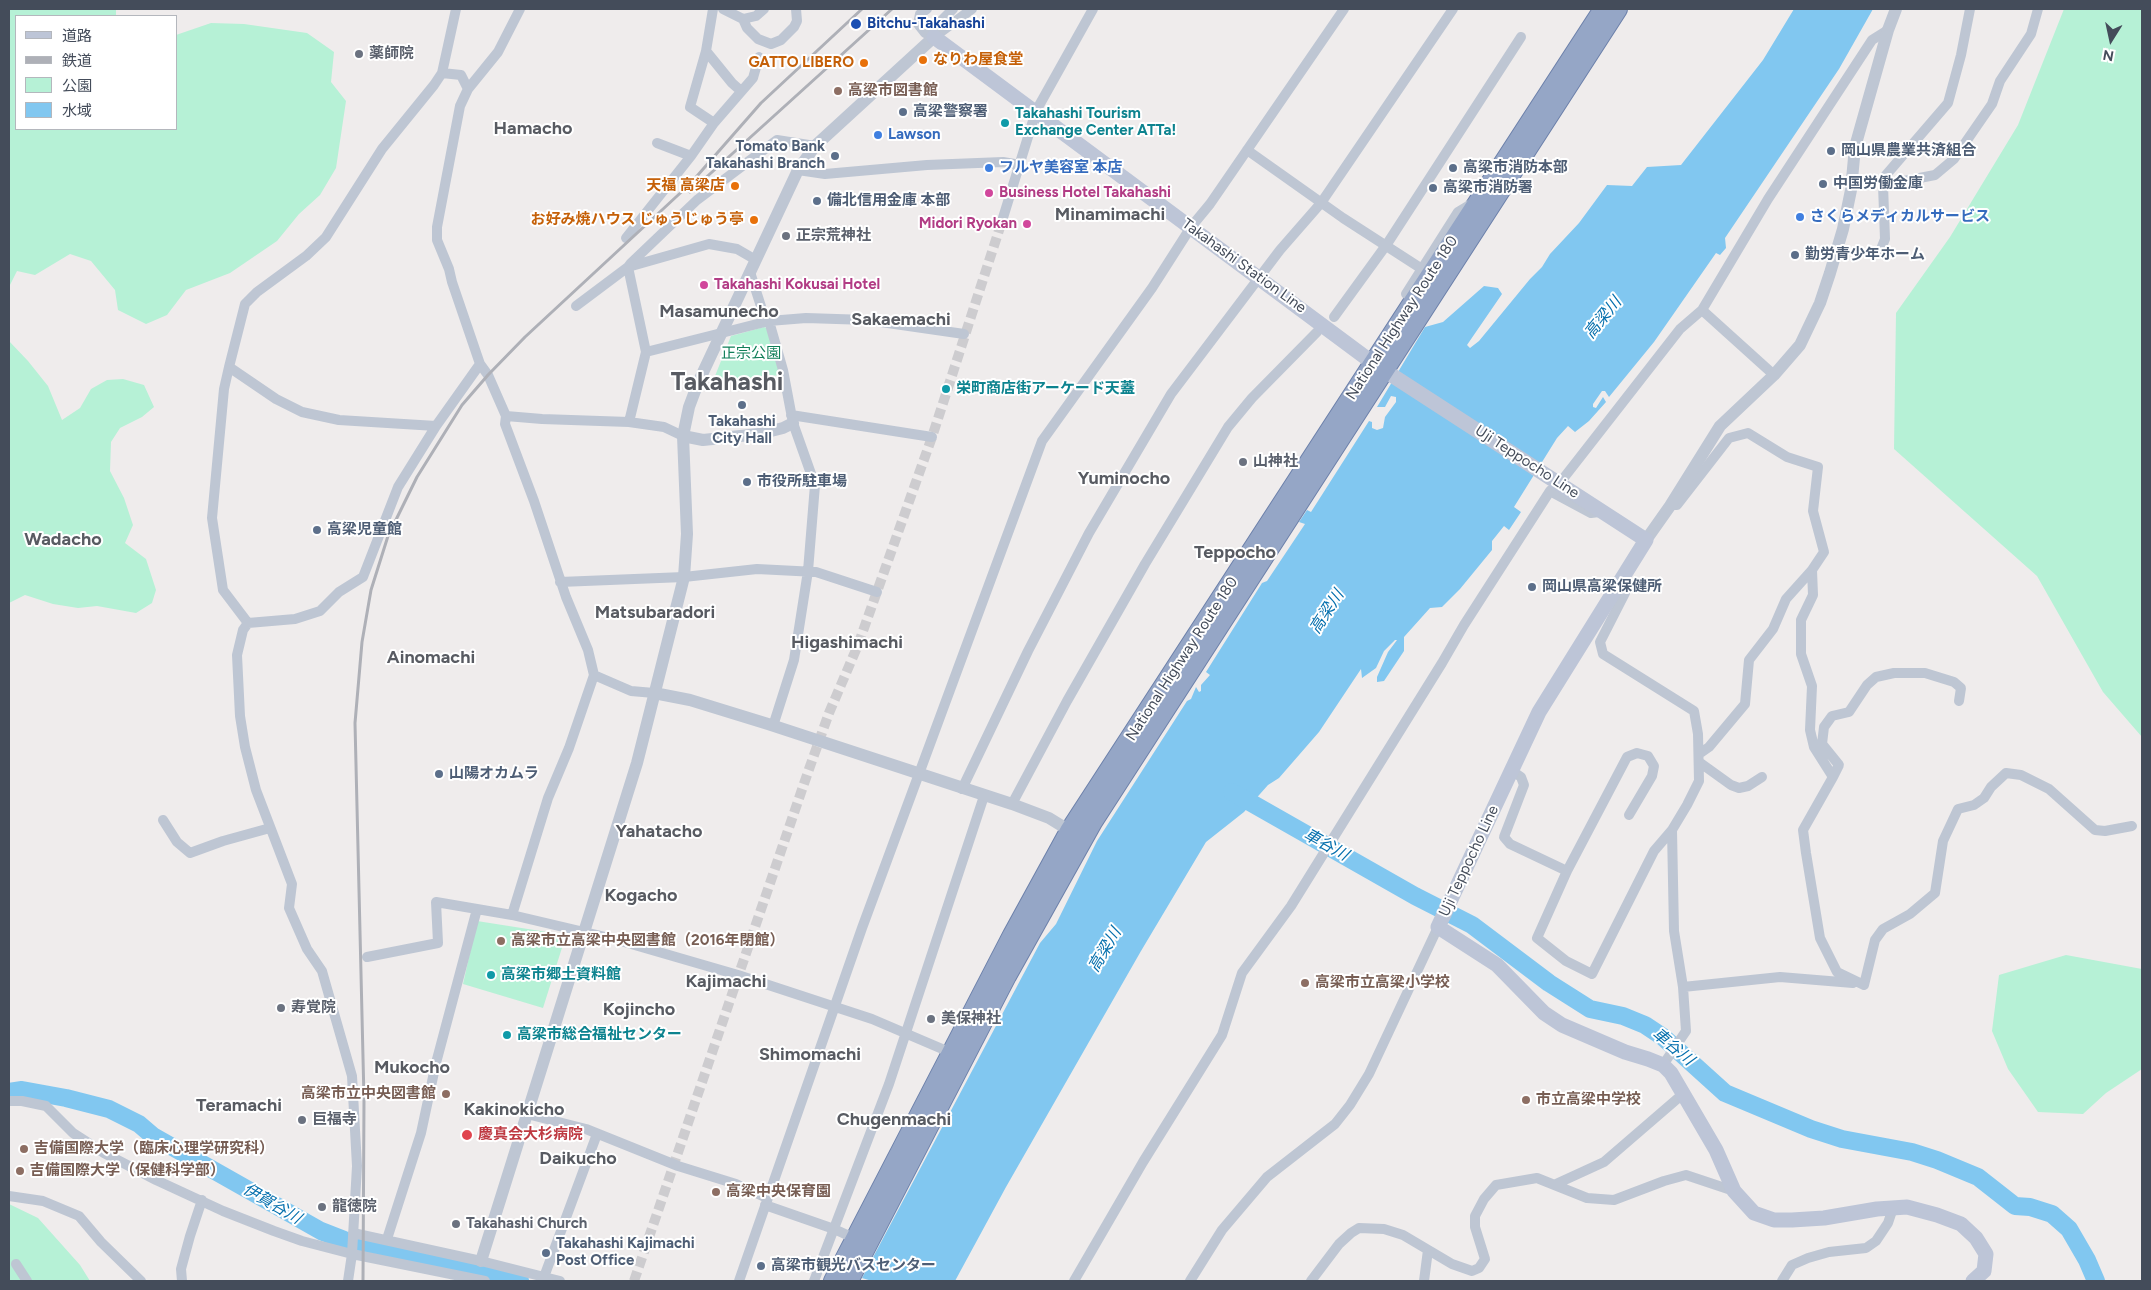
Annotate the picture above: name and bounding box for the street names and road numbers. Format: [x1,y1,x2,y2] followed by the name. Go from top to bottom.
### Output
[1179,215,1309,317] street label: Takahashi Station Line
[1342,233,1462,403] street label: National Highway Route 180
[1472,422,1582,502] street label: Uji Teppocho Line
[1122,574,1242,744] street label: National Highway Route 180
[1435,803,1503,919] street label: Uji Teppocho Line

